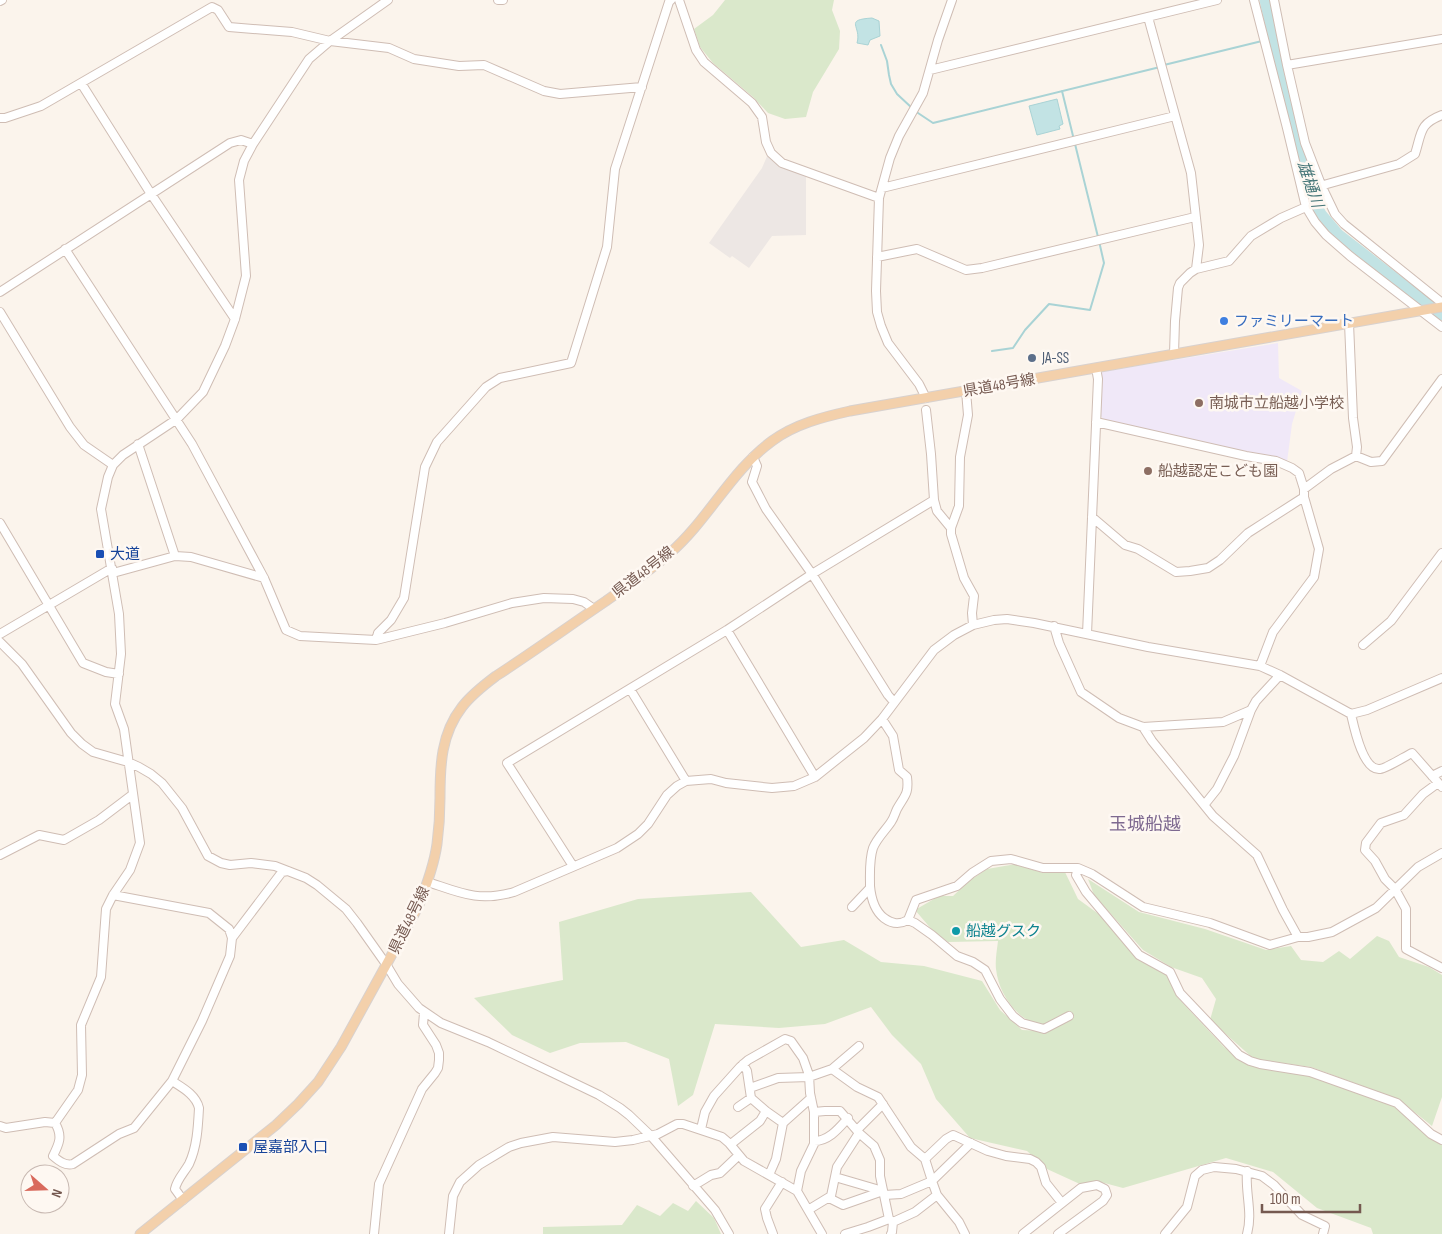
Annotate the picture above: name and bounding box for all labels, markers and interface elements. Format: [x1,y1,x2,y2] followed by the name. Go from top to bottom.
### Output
[1293,159,1327,212] water label: 雄樋川
[1234,312,1354,331] place label: ファミリーマート
[1218,315,1230,327] marker: ファミリーマート
[1041,349,1069,368] place label: JA-SS
[1026,352,1038,364] marker: JA-SS
[962,370,1037,401] street label: 県道48号線
[1209,394,1344,413] place label: 南城市立船越小学校
[1193,397,1205,409] marker: 南城市立船越小学校
[1158,462,1278,481] place label: 船越認定こども園
[1142,465,1154,477] marker: 船越認定こども園
[609,542,678,602] street label: 県道48号線
[110,545,140,564] place label: 大道
[94,548,106,560] marker: 大道
[1109,814,1181,835] district label: 玉城船越
[385,883,434,957] street label: 県道48号線
[966,922,1041,941] place label: 船越グスク
[950,925,962,937] marker: 船越グスク
[253,1138,328,1157] place label: 屋嘉部入口
[237,1141,249,1153] marker: 屋嘉部入口
[20,1164,70,1214] north arrow
[1262,1182,1360,1214] scale bar
[47,1187,66,1200] text: N
[1270,1190,1301,1209] text: 100 m

